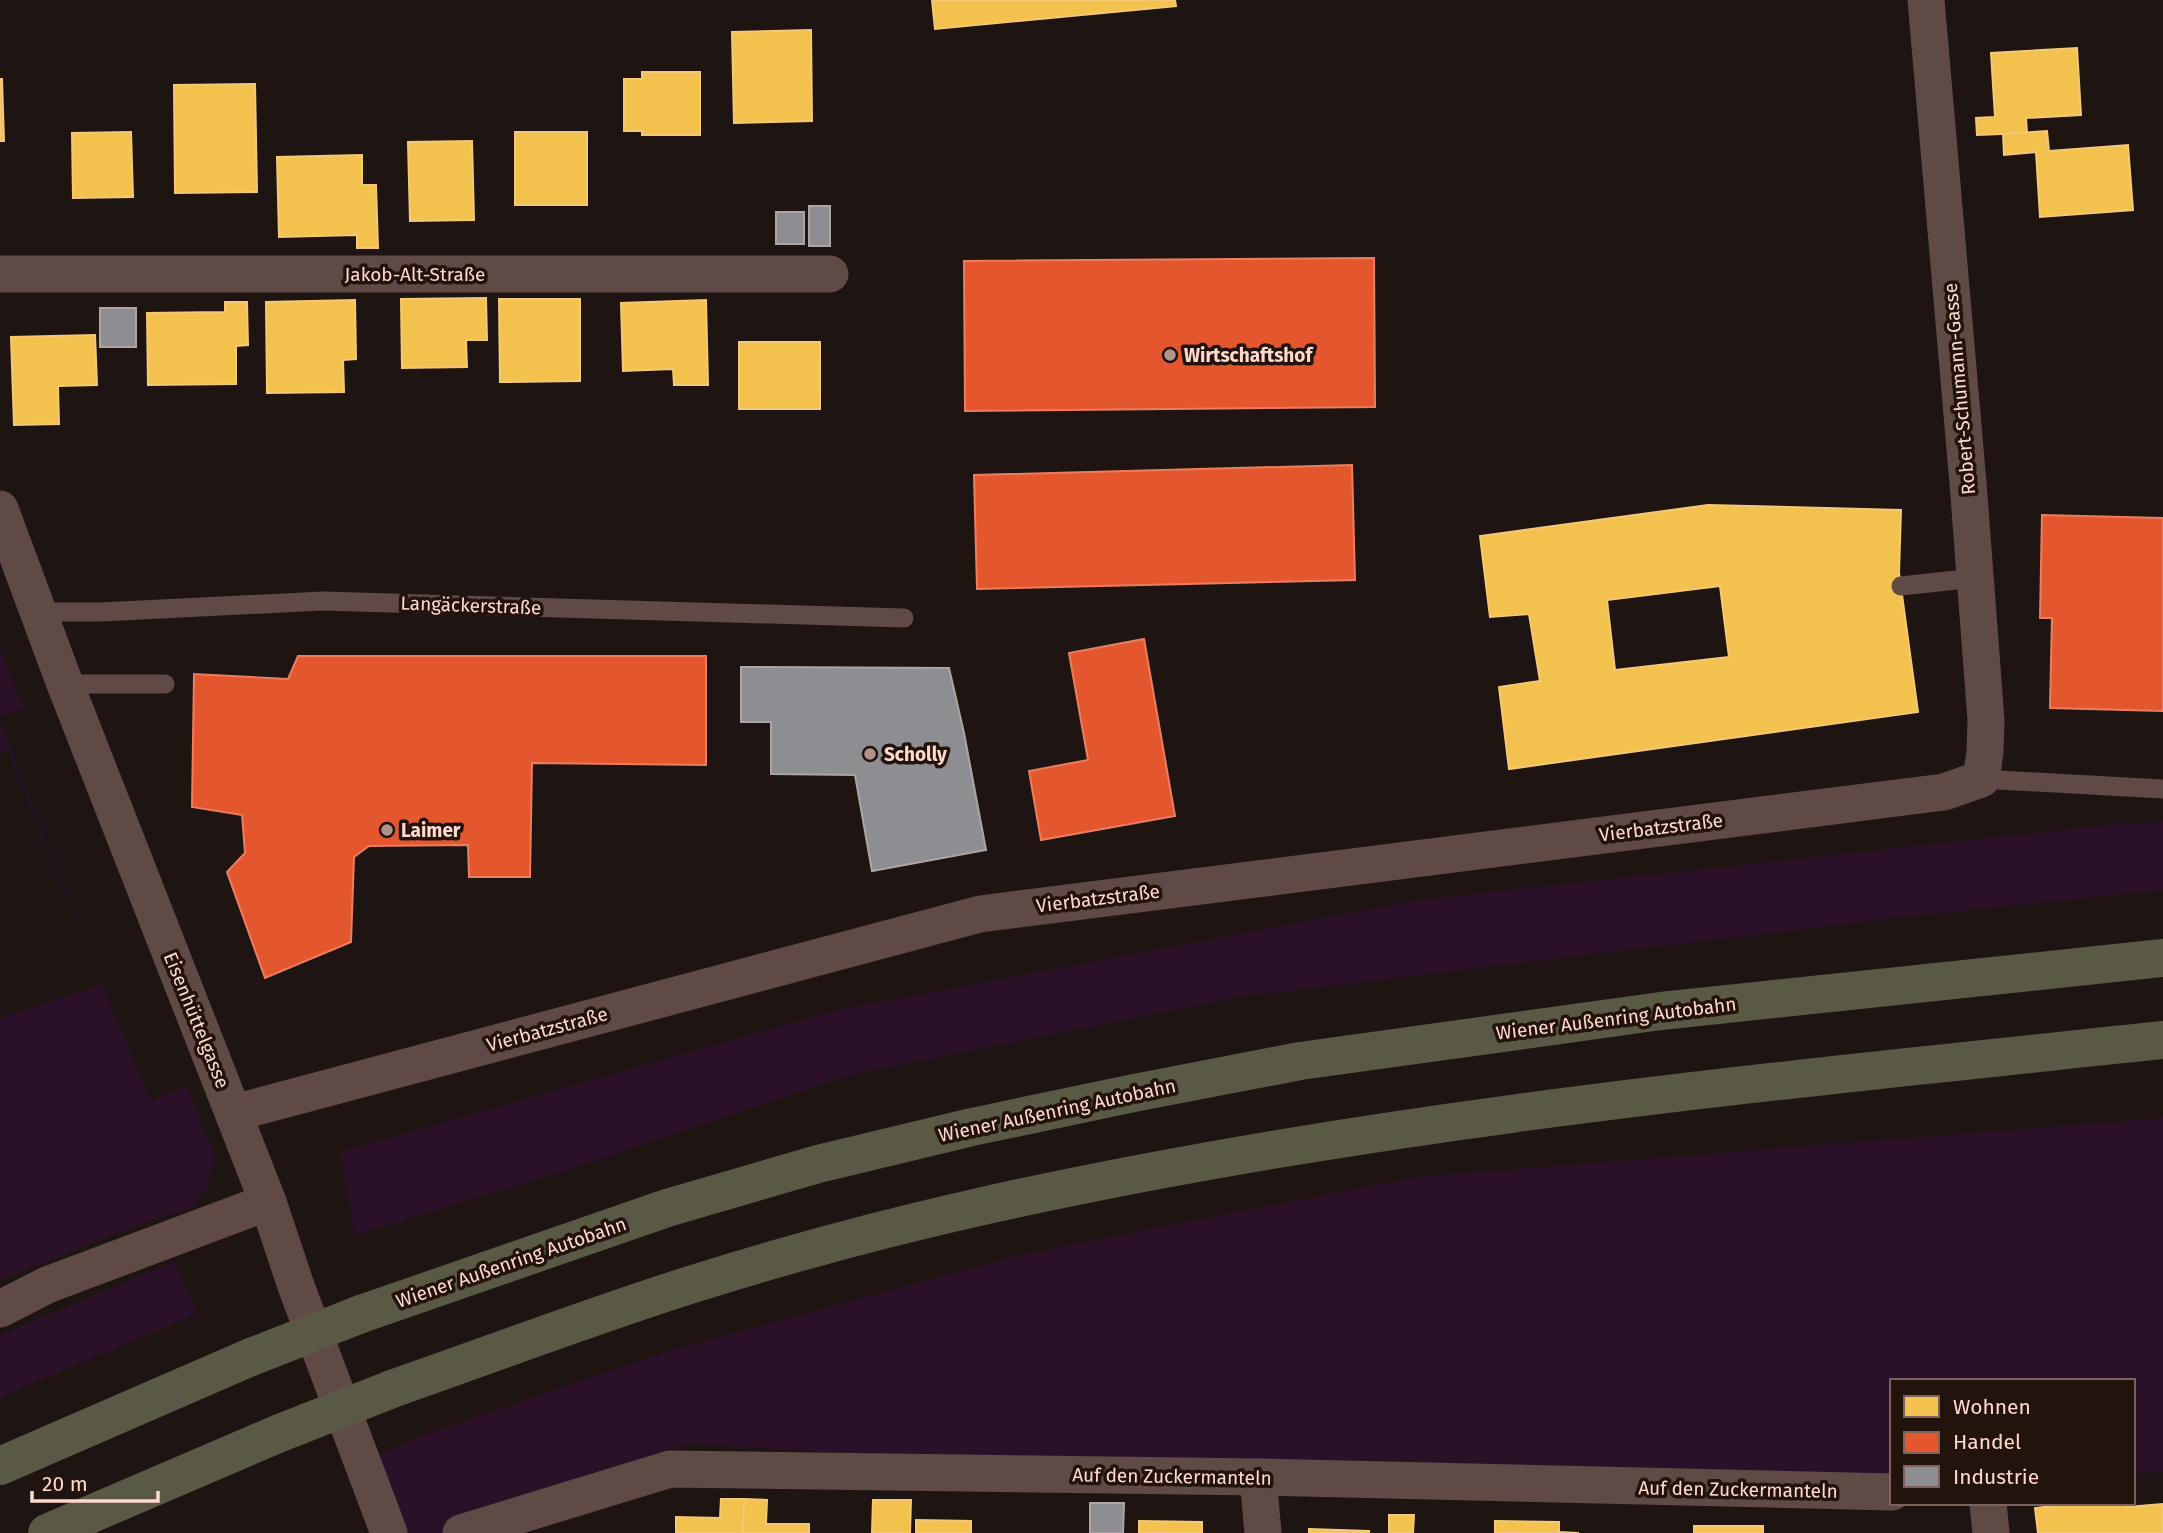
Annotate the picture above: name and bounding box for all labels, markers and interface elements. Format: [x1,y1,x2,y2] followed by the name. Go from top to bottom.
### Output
[345,263,485,286] street label: Jakob-Alt-Straße
[1939,282,1980,496] street label: Robert-Schumann-Gasse
[1184,344,1314,367] place label: Wirtschaftshof
[1162,347,1178,363] marker: Wirtschaftshof
[400,592,542,619] street label: Langäckerstraße
[884,743,947,766] place label: Scholly
[862,746,878,762] marker: Scholly
[1598,808,1724,846] street label: Vierbatzstraße
[401,819,461,842] place label: Laimer
[379,822,395,838] marker: Laimer
[1035,879,1161,917] street label: Vierbatzstraße
[159,949,234,1092] street label: Eisenhüttelgasse
[1495,992,1738,1045] street label: Wiener Außenring Autobahn
[484,1002,610,1057] street label: Vierbatzstraße
[936,1074,1178,1147] street label: Wiener Außenring Autobahn
[393,1212,629,1313] street label: Wiener Außenring Autobahn
[1890,1379,2135,1505] legend
[1953,1394,2031,1420] text: Wohnen
[1953,1429,2021,1455] text: Handel
[32,1460,158,1504] scale bar
[1072,1463,1272,1490] street label: Auf den Zuckermanteln
[1953,1464,2039,1490] text: Industrie
[42,1471,88,1497] text: 20 m
[1638,1476,1838,1503] street label: Auf den Zuckermanteln

